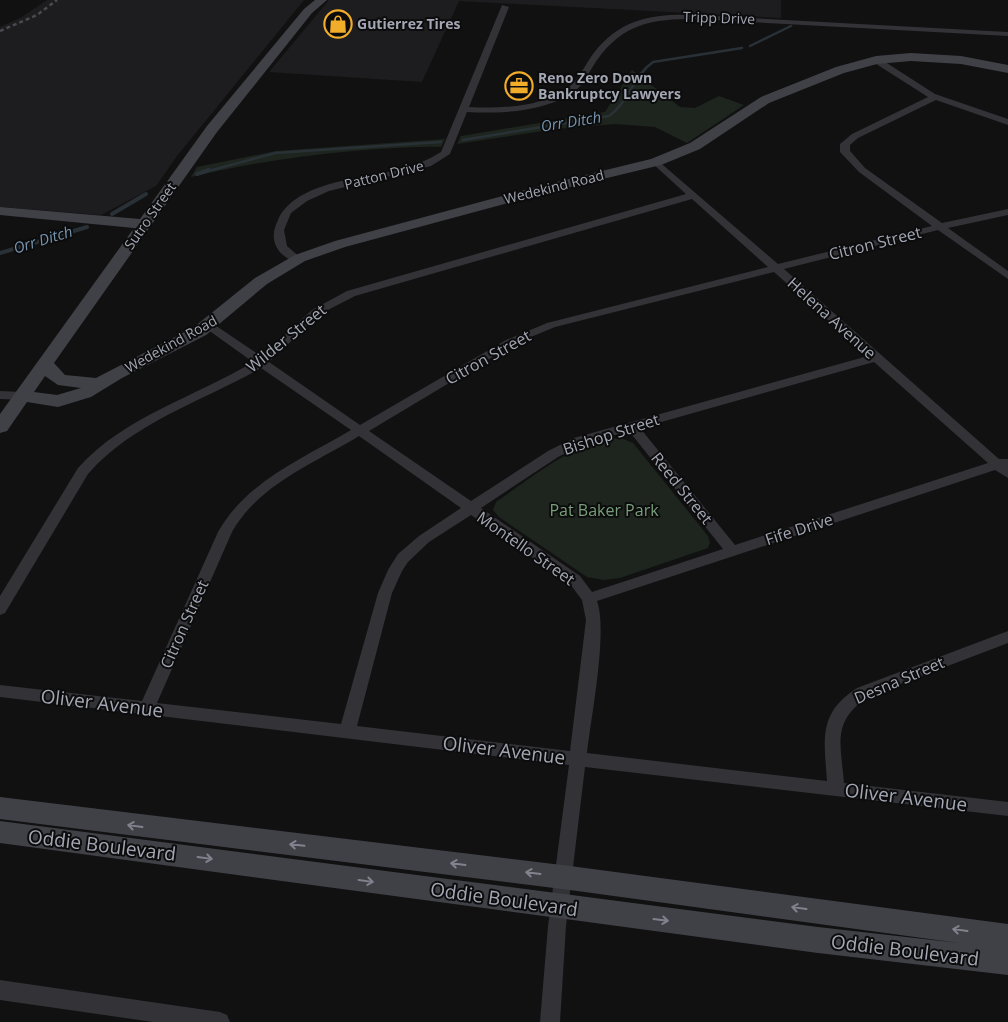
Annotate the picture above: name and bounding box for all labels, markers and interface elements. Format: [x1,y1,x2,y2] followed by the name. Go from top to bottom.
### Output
[683,7,755,28] street label: Tripp Drive
[323,9,353,39] shop icon: Gutierrez Tires
[357,14,460,33] place label: Gutierrez Tires
[538,68,681,103] place label: Reno Zero Down Bankruptcy Lawyers
[504,71,534,101] office icon: Reno Zero Down Bankruptcy Lawyers
[539,106,602,136] water label: Orr Ditch
[342,155,426,194] street label: Patton Drive
[502,165,606,208] street label: Wedekind Road
[119,178,180,253] street label: Sutro Street
[11,221,75,257] water label: Orr Ditch
[826,221,924,265] street label: Citron Street
[783,272,881,364] street label: Helena Avenue
[241,299,331,377] street label: Wilder Street
[121,310,220,377] street label: Wedekind Road
[441,324,535,390] street label: Citron Street
[560,408,662,460] street label: Bishop Street
[646,447,718,529] street label: Reed Street
[549,499,659,521] park label: Pat Baker Park
[473,506,580,590] street label: Montello Street
[762,508,836,550] street label: Fife Drive
[155,576,213,672] street label: Citron Street
[851,651,948,709] street label: Desna Street
[39,683,165,723] street label: Oliver Avenue
[441,730,567,770] street label: Oliver Avenue
[843,777,969,817] street label: Oliver Avenue
[128,821,144,831] one-way arrow
[27,823,177,867] street label: Oddie Boulevard
[289,840,305,850] one-way arrow
[196,853,212,863] one-way arrow
[450,859,466,869] one-way arrow
[525,868,541,878] one-way arrow
[357,876,373,886] one-way arrow
[429,876,579,922] street label: Oddie Boulevard
[791,902,807,912] one-way arrow
[653,915,669,925] one-way arrow
[952,925,968,935] one-way arrow
[830,928,980,972] street label: Oddie Boulevard

